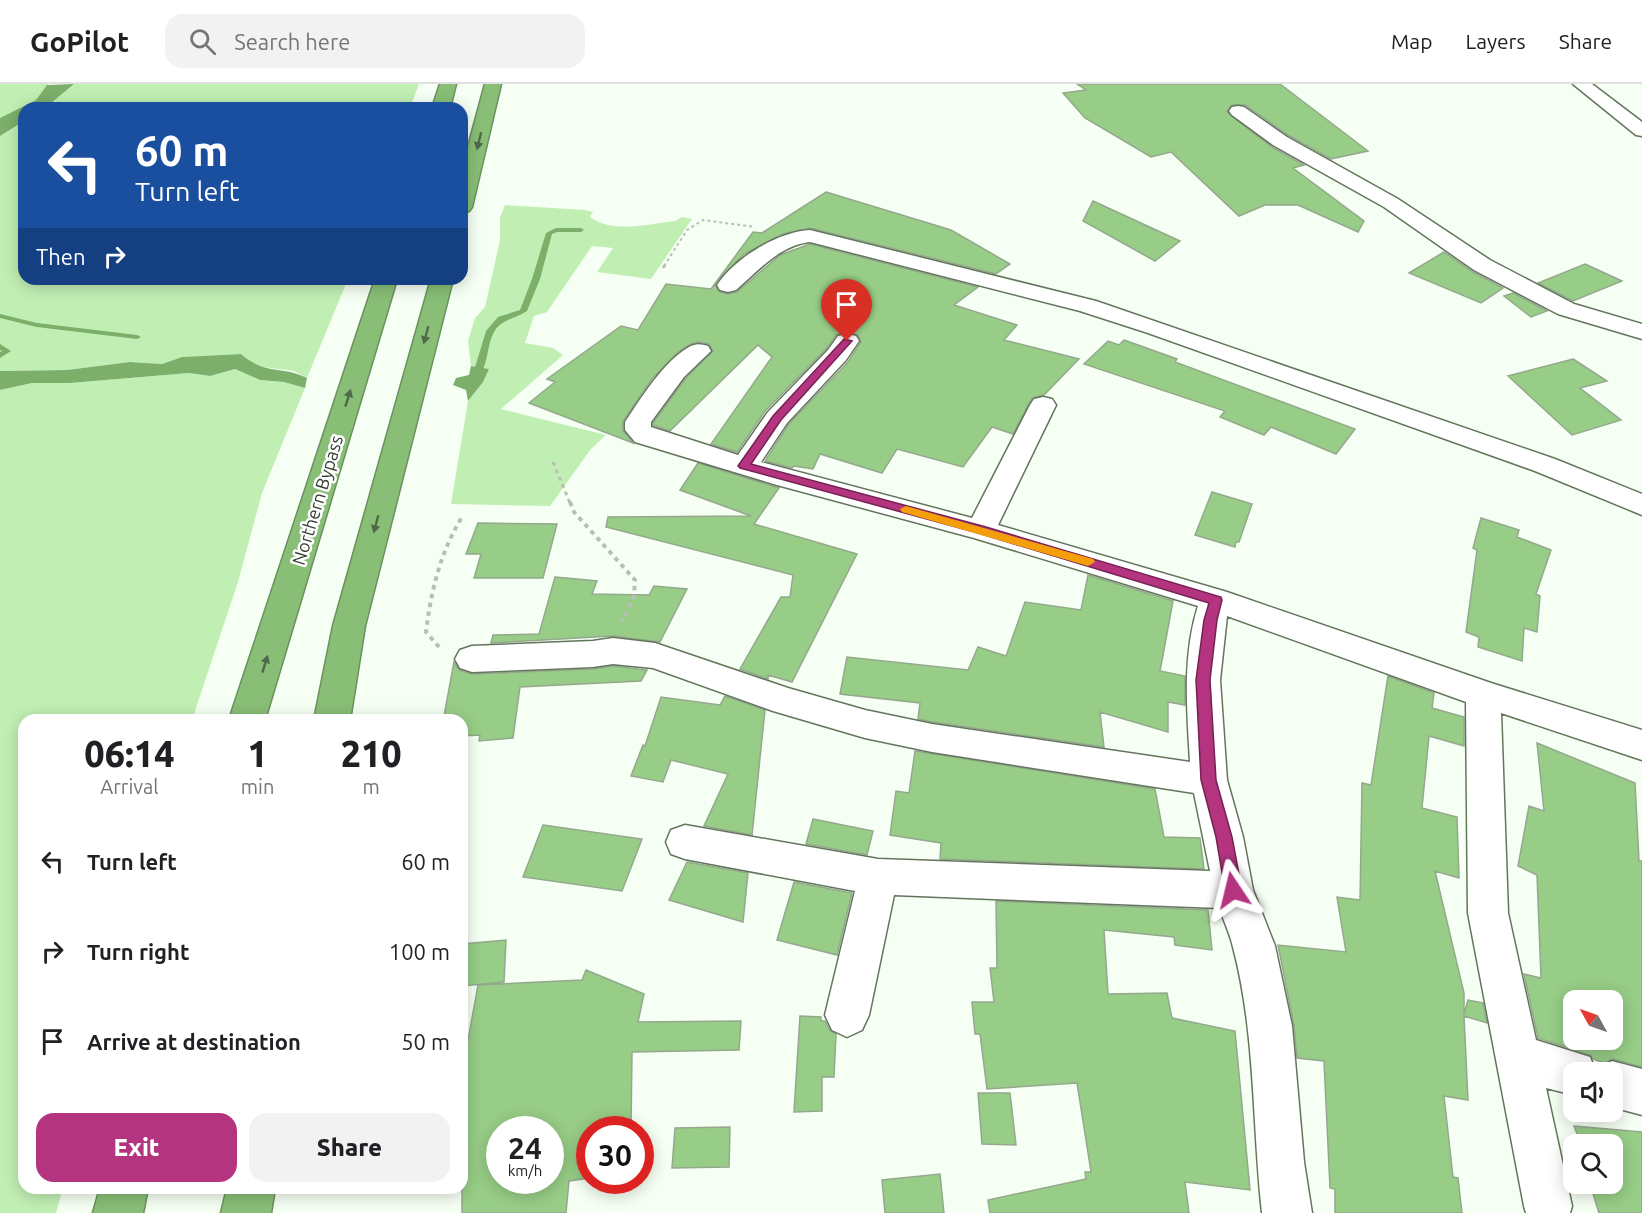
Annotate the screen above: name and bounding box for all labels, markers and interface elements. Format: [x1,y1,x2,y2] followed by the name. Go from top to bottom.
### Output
[165,14,585,68] search box
[186,25,219,58] icon: search
[30,26,129,57] text: GoPilot
[234,29,350,54] text: Search here
[1391,29,1432,53] text: Map
[1465,29,1526,53] text: Layers
[1559,29,1612,53] text: Share
[36,126,114,204] icon: left
[135,127,229,174] text: 60 m
[474,132,484,150] one-way arrow
[135,176,239,206] text: Turn left
[98,240,131,273] icon: right
[36,244,86,269] text: Then
[821,279,872,341] pin
[830,288,863,321] icon: arrive
[421,326,431,344] one-way arrow
[344,389,354,407] one-way arrow
[288,433,346,567] street label: Northern Bypass
[371,515,380,533] one-way arrow
[261,655,270,673] one-way arrow
[84,733,174,774] text: 06:14
[247,733,268,774] text: 1
[341,733,402,774] text: 210
[100,775,159,798] text: Arrival
[241,775,274,798] text: min
[363,775,380,798] text: m
[36,845,69,878] icon: left
[87,849,177,874] text: Turn left
[401,849,450,874] text: 60 m
[1201,858,1265,922] position arrow
[36,935,69,968] icon: right
[87,939,189,964] text: Turn right
[389,939,450,964] text: 100 m
[1563,990,1623,1050] north arrow
[1563,990,1623,1194] map controls
[36,1025,69,1058] icon: arrive
[87,1029,301,1054] text: Arrive at destination
[401,1029,450,1054] text: 50 m
[1563,1062,1623,1122] button: sound
[36,1113,237,1182] button: Exit
[249,1113,450,1182] button: Share
[576,1116,654,1194] speed limit sign: 30
[508,1131,542,1165] text: 24
[1563,1134,1623,1194] button: search
[508,1162,542,1179] text: km/h

